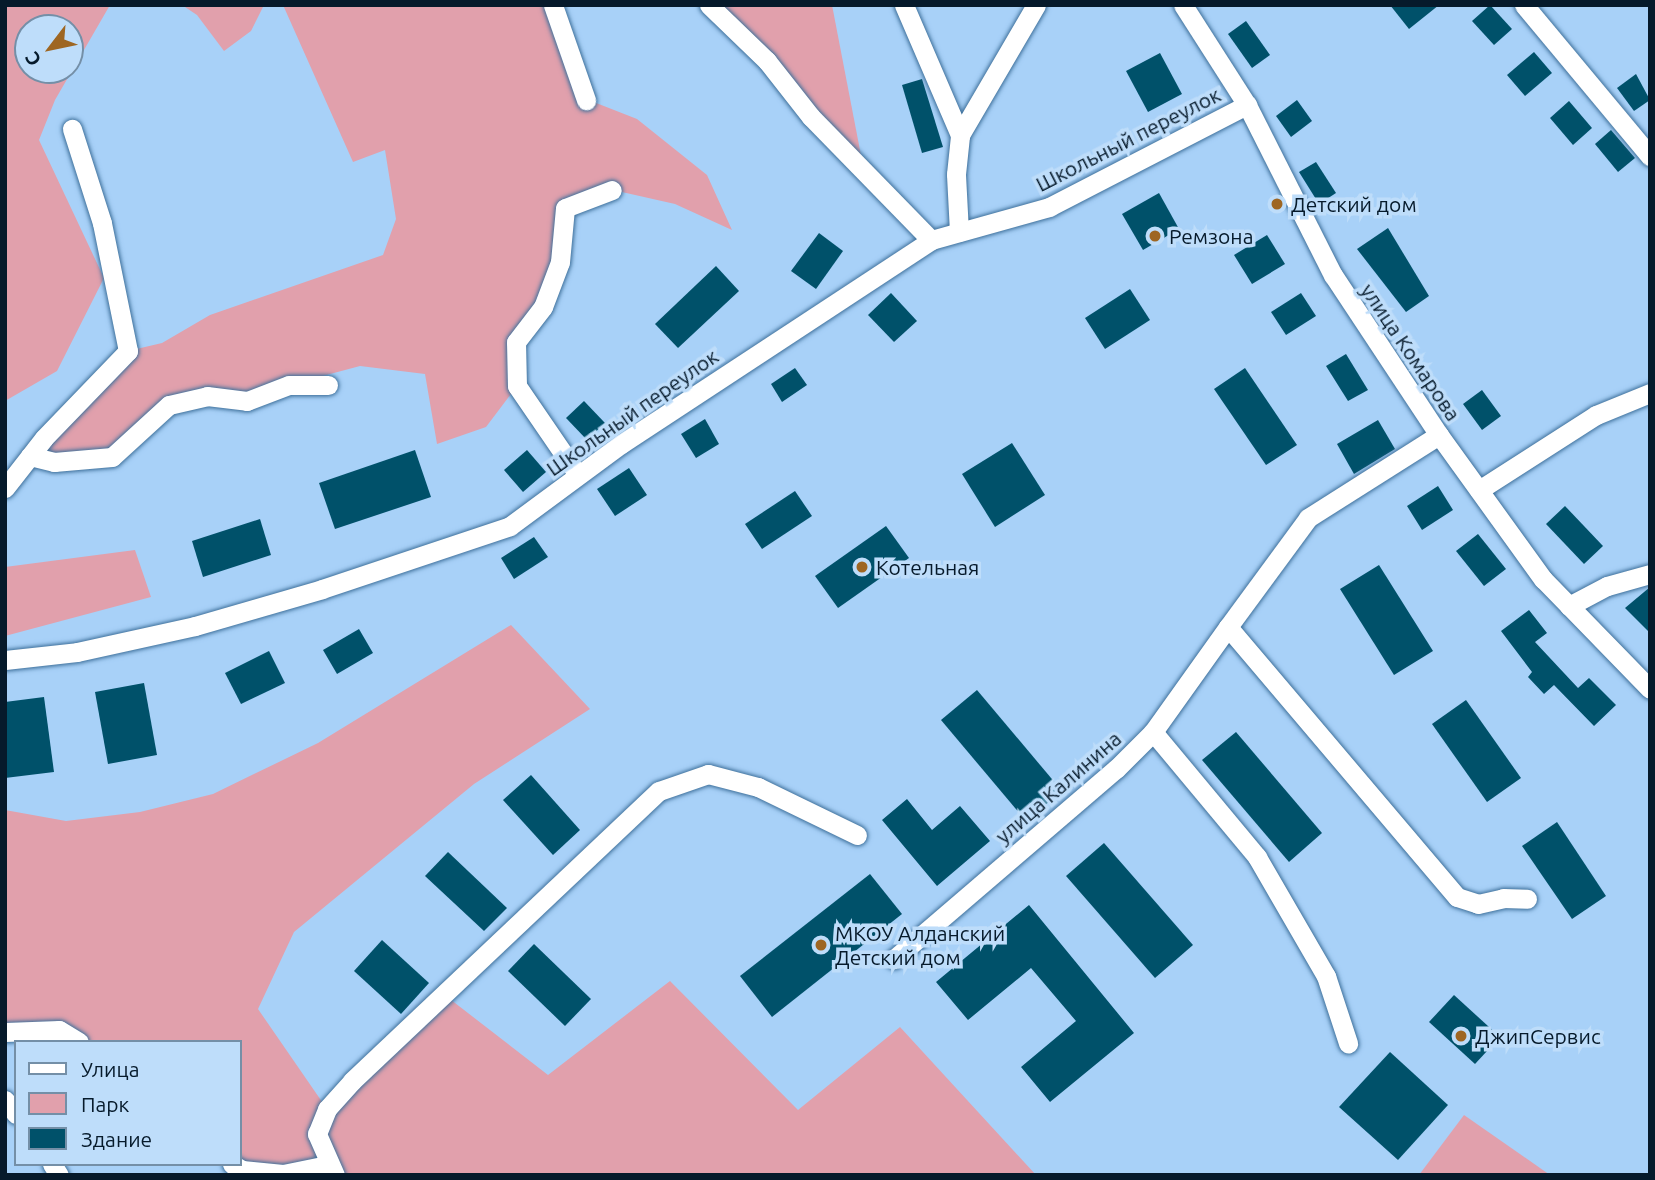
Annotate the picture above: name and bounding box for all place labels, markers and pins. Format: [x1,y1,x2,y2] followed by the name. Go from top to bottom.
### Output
[1291,191,1417,217] place label: Детский дом
[1269,196,1285,212] marker: Детский дом
[1169,223,1253,249] place label: Ремзона
[1147,228,1163,244] marker: Ремзона
[876,554,979,580] place label: Котельная
[854,559,870,575] marker: Котельная
[835,920,1005,970] place label: МКОУ Алданский Детский дом
[813,937,829,953] marker: МКОУ Алданский Детский дом
[1475,1023,1601,1049] place label: ДжипСервис
[1453,1028,1469,1044] marker: ДжипСервис

